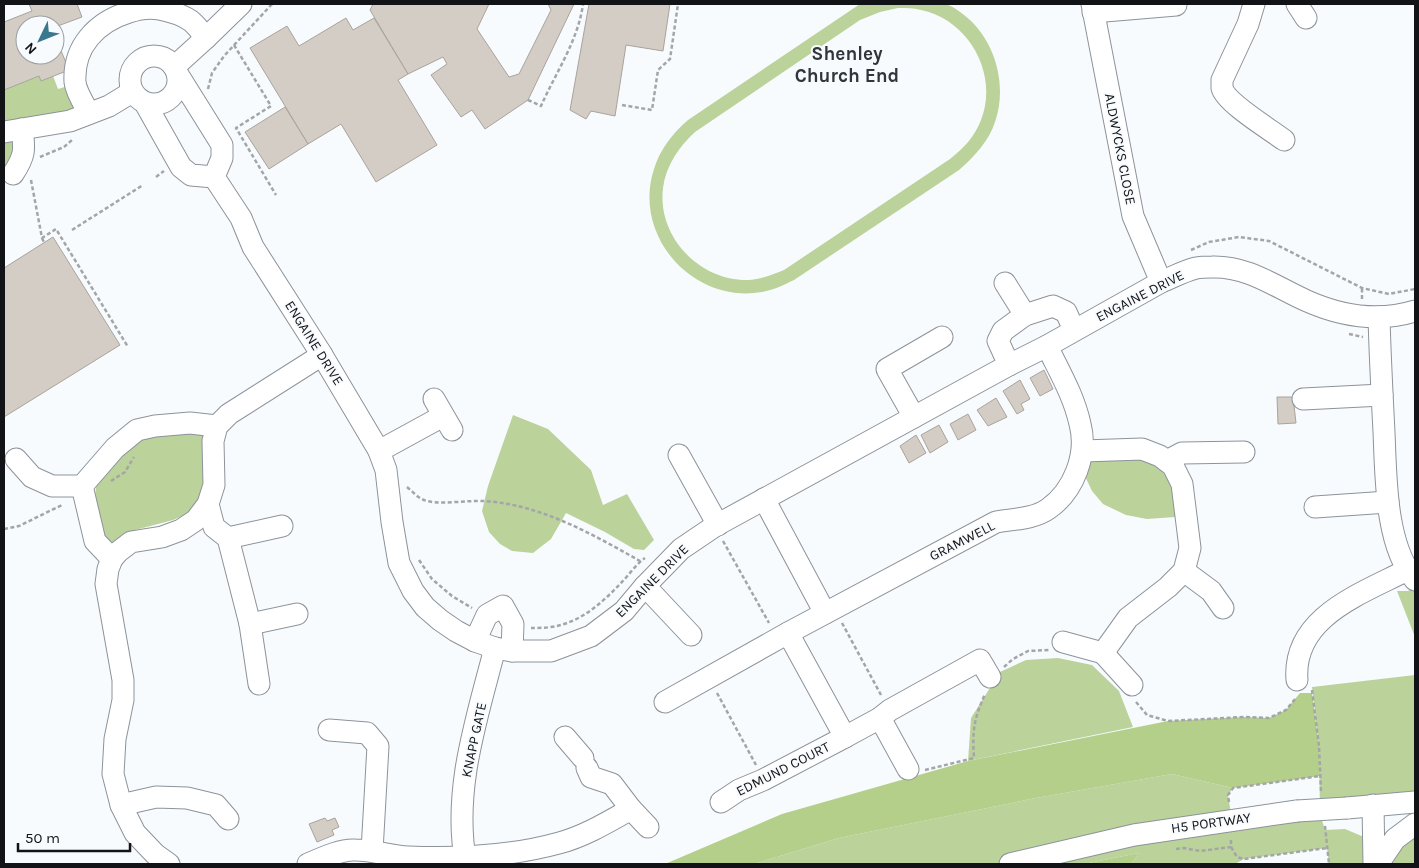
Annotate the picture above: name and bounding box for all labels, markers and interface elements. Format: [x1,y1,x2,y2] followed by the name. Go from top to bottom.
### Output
[15,15,65,65] north arrow
[21,39,41,58] text: N
[795,43,899,87] district label: Shenley Church End
[1101,92,1139,206] street label: ALDWYCKS CLOSE
[1093,266,1187,326] street label: ENGAINE DRIVE
[281,298,347,388] street label: ENGAINE DRIVE
[927,517,998,565] street label: GRAMWELL
[612,541,692,621] street label: ENGAINE DRIVE
[458,701,490,779] street label: KNAPP GATE
[733,738,833,800] street label: EDMUND COURT
[1170,809,1252,837] street label: H5 PORTWAY
[18,820,130,852] scale bar
[25,829,60,847] text: 50 m

